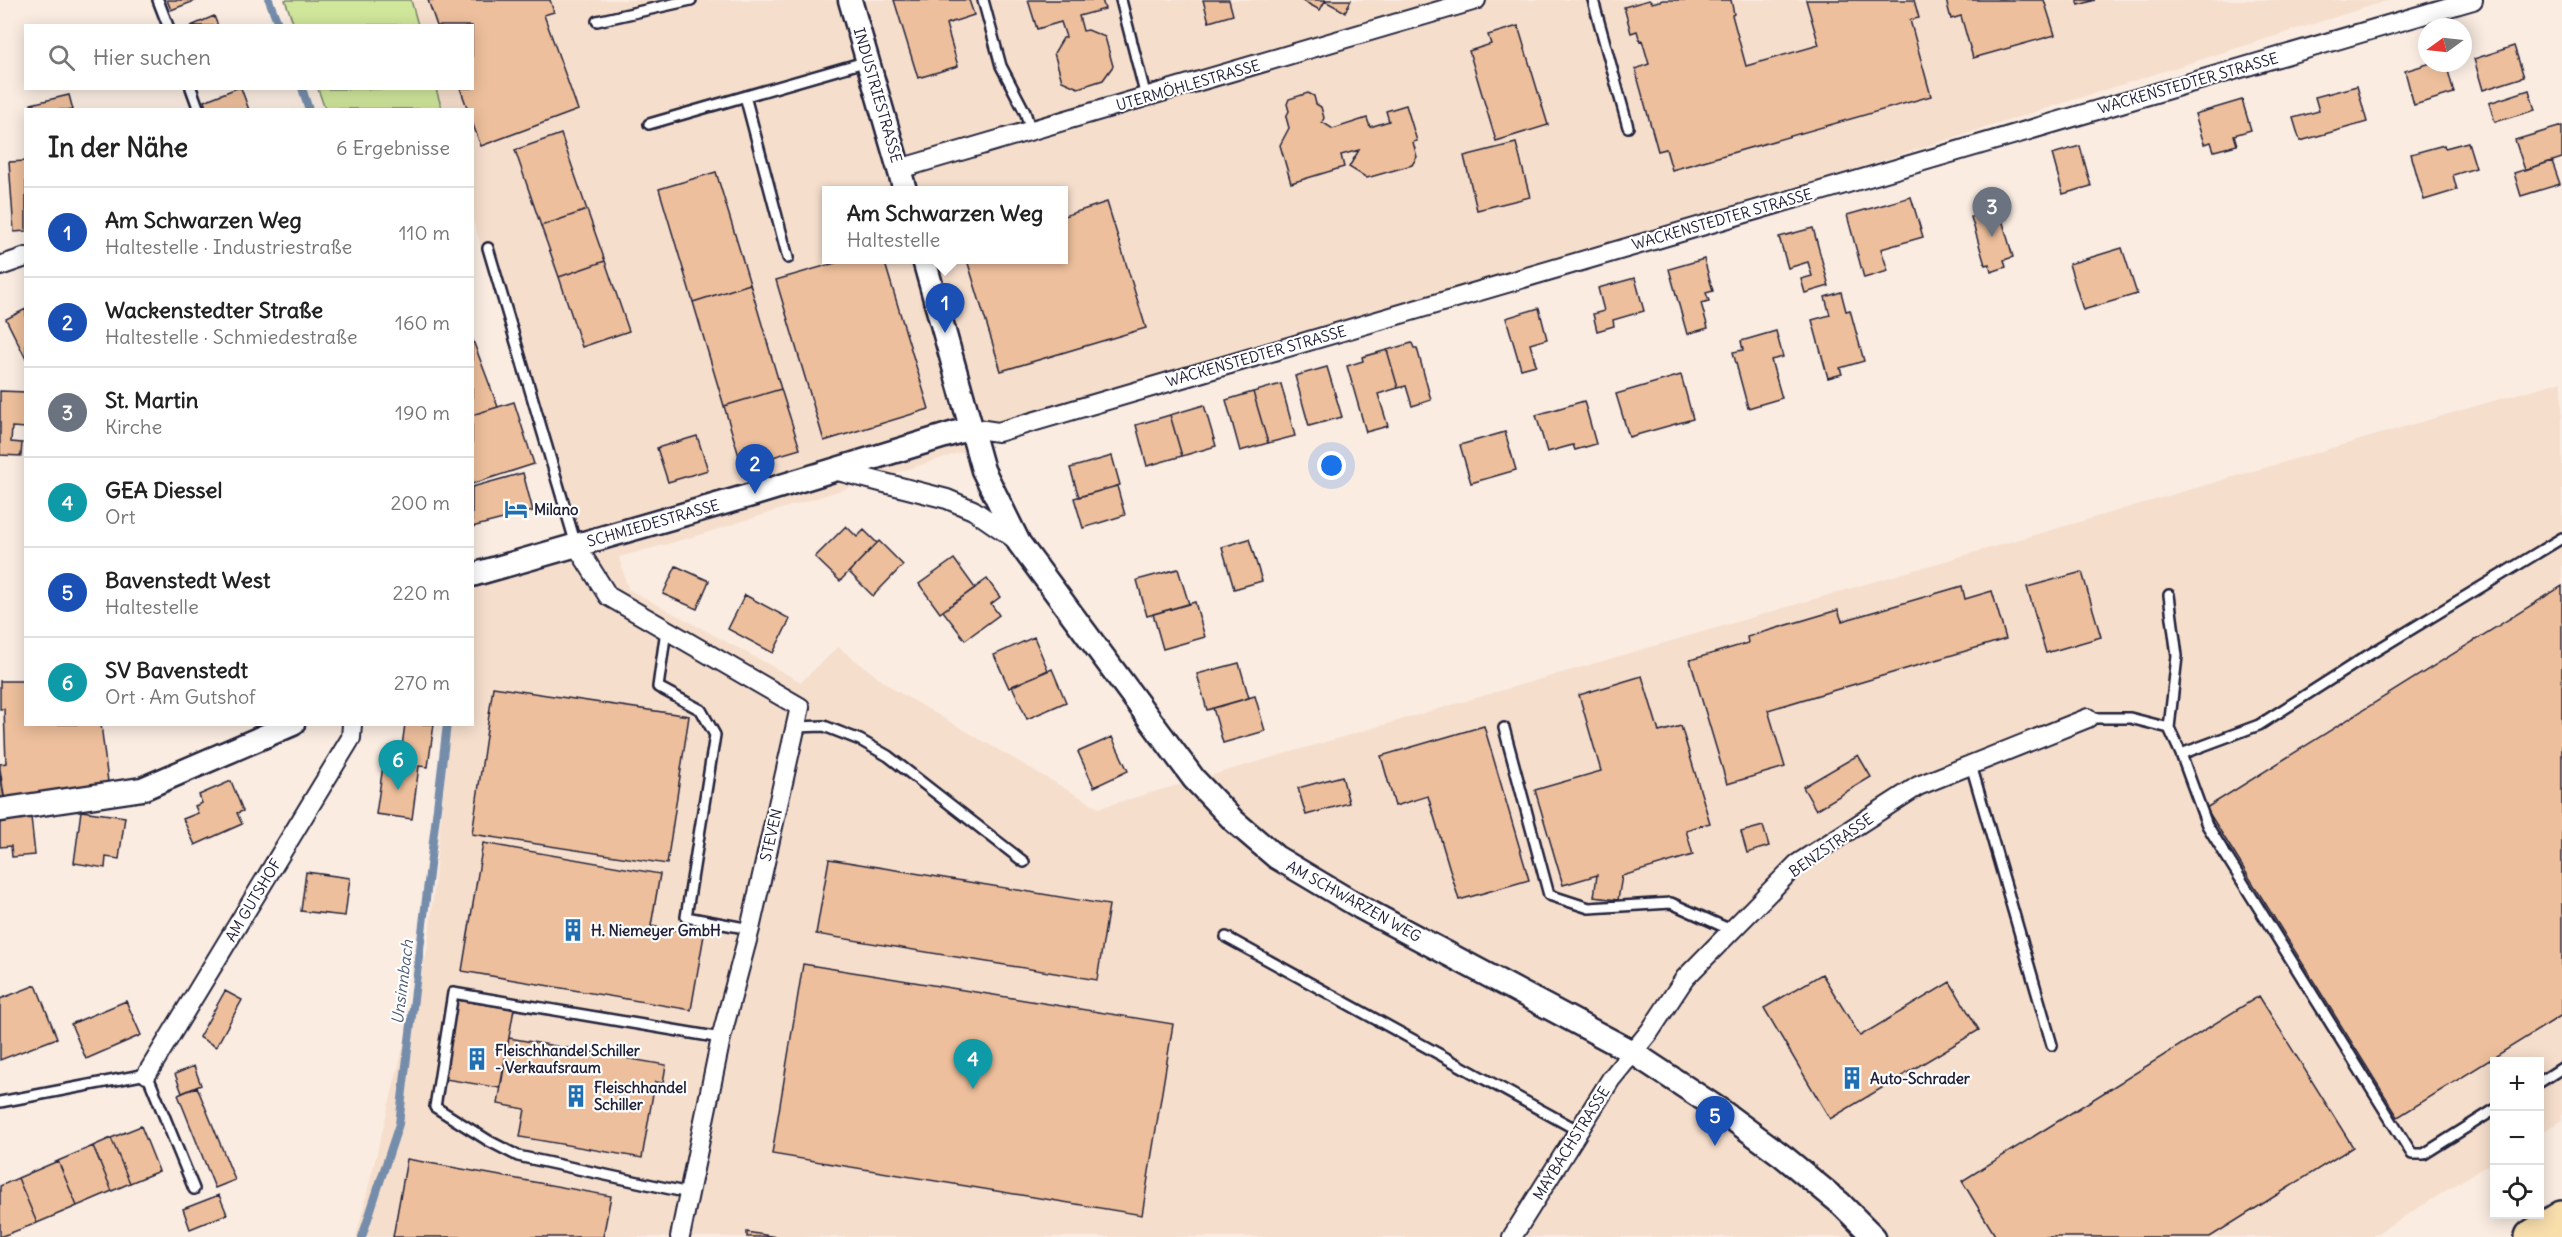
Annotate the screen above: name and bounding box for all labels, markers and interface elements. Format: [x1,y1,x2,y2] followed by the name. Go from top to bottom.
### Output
[2418,18,2472,72] north arrow
[24,24,474,90] search box
[850,25,906,165] street label: INDUSTRIESTRASSE
[45,41,78,74] icon: search
[93,43,211,71] text: Hier suchen
[2096,48,2281,118] street label: WACKENSTEDTER STRASSE
[1114,55,1262,115] street label: UTERMÖHLESTRASSE
[48,131,188,164] text: In der Nähe
[336,135,450,160] text: 6 Ergebnisse
[1630,184,1815,254] street label: WACKENSTEDTER STRASSE
[822,186,1068,264] popup
[1972,188,2012,237] pin: 3
[847,199,1043,227] text: Am Schwarzen Weg
[105,206,302,234] text: Am Schwarzen Weg
[64,220,71,245] text: 1
[399,220,450,245] text: 110 m
[847,227,940,252] text: Haltestelle
[105,234,352,259] text: Haltestelle · Industriestraße
[926,284,964,333] pin: 1
[105,296,323,324] text: Wackenstedter Straße
[62,310,73,335] text: 2
[395,310,450,335] text: 160 m
[1164,321,1349,391] street label: WACKENSTEDTER STRASSE
[105,324,358,349] text: Haltestelle · Schmiedestraße
[105,386,198,414] text: St. Martin
[62,400,73,425] text: 3
[395,400,450,425] text: 190 m
[105,414,162,439] text: Kirche
[736,444,774,494] pin: 2
[1317,451,1346,480] your location
[105,476,222,504] text: GEA Diessel
[62,490,73,515] text: 4
[390,490,450,515] text: 200 m
[585,495,721,551] street label: SCHMIEDESTRASSE
[503,496,529,522] hotel icon: Milano
[534,500,579,519] place label: Milano
[105,504,135,529] text: Ort
[105,566,270,594] text: Bavenstedt West
[62,580,73,605] text: 5
[393,580,450,605] text: 220 m
[105,594,199,619] text: Haltestelle
[105,656,248,684] text: SV Bavenstedt
[62,670,73,695] text: 6
[394,670,450,695] text: 270 m
[105,684,256,709] text: Ort · Am Gutshof
[378,740,418,790] pin: 6
[756,807,786,863] street label: STEVEN
[1785,809,1877,881] street label: BENZSTRASSE
[221,855,285,945] street label: AM GUTSHOF
[1283,856,1425,946] street label: AM SCHWARZEN WEG
[560,917,586,943] building icon: H. Niemeyer GmbH
[591,921,721,941] place label: H. Niemeyer GmbH
[387,938,417,1025] water label: Unsinnbach
[954,1040,992,1089] pin: 4
[495,1041,641,1077] place label: Fleischhandel Schiller - Verkaufsraum
[464,1046,490,1072] building icon: Fleischhandel Schiller - Verkaufsraum
[2490,1057,2544,1219] map controls
[2490,1057,2544,1111] button: +
[1839,1065,1865,1091] building icon: Auto-Schrader
[1870,1069,1971,1088] place label: Auto-Schrader
[594,1078,687,1114] place label: Fleischhandel Schiller
[563,1083,589,1109] building icon: Fleischhandel Schiller
[1528,1083,1614,1203] street label: MAYBACHSTRASSE
[1696,1096,1734,1146] pin: 5
[2490,1111,2544,1165] button: −
[2490,1165,2544,1219] button: locate

